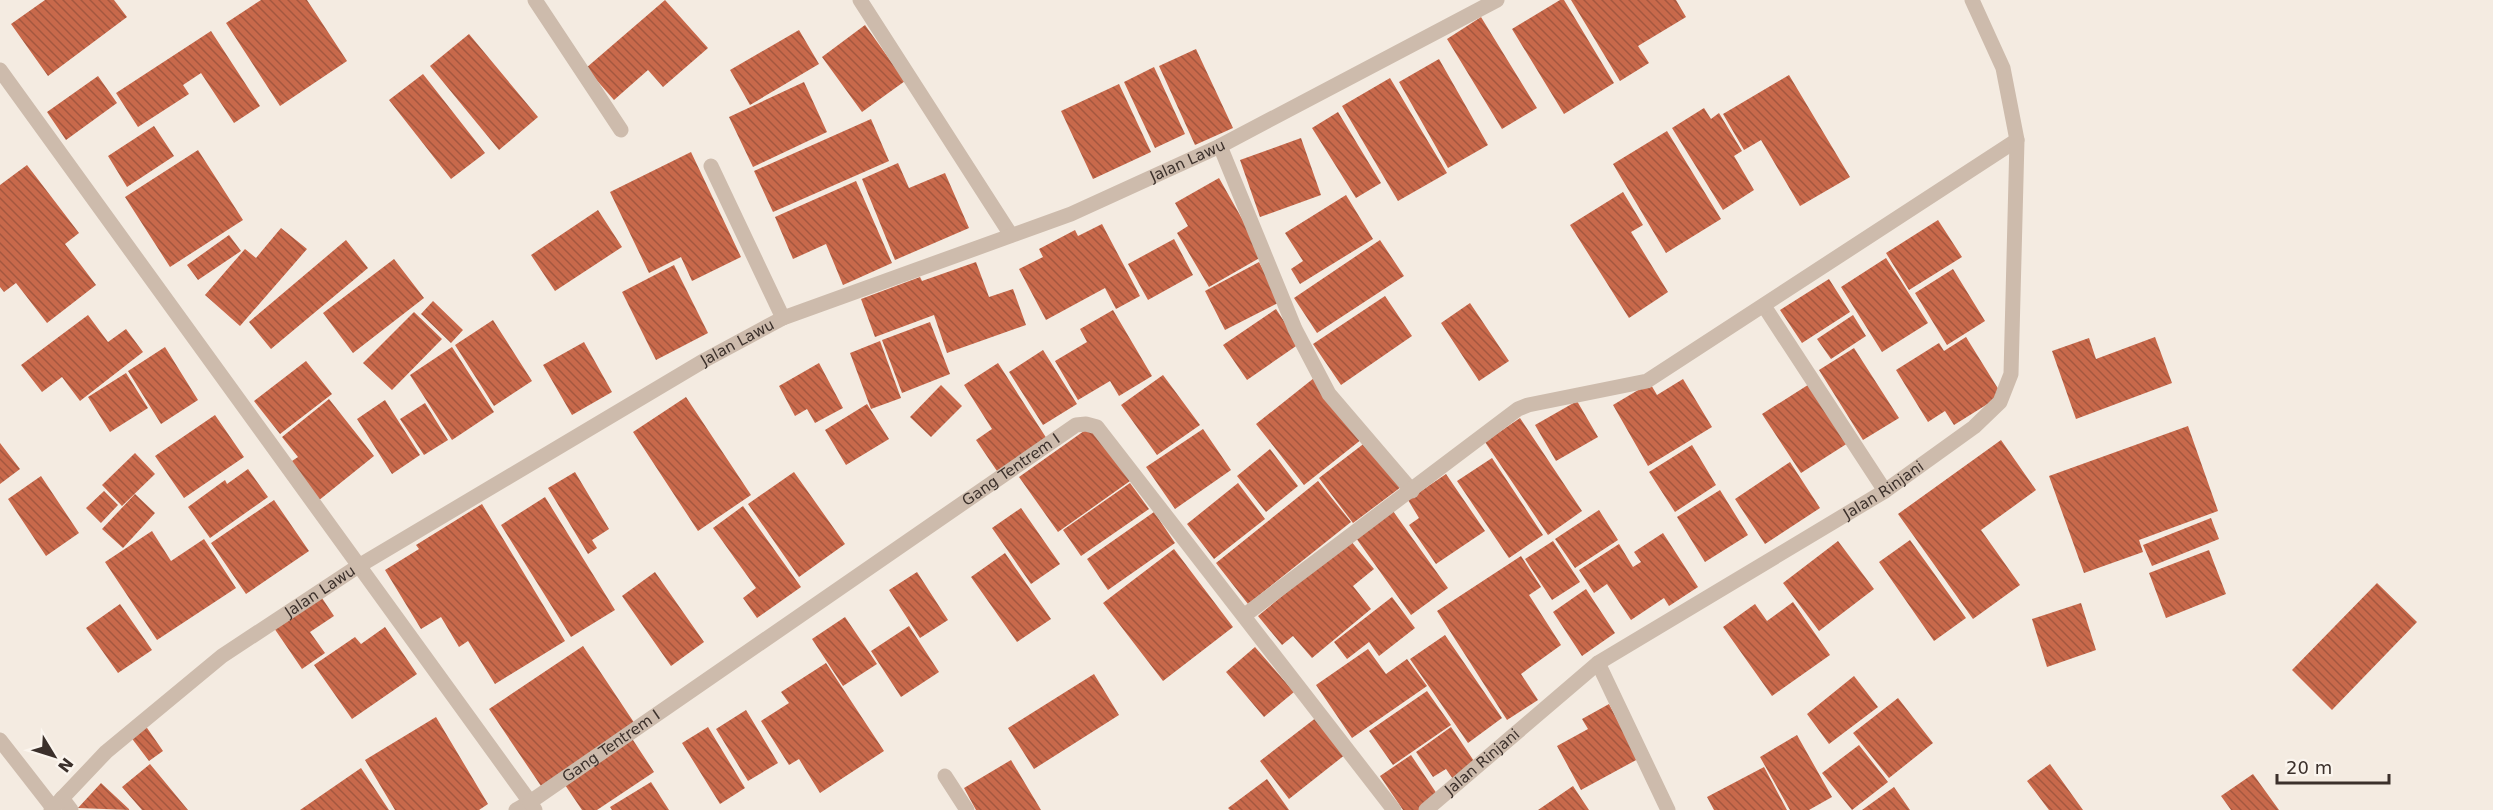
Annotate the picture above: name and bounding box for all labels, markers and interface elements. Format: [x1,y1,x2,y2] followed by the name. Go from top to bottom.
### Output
[1146,136,1228,186] street label: Jalan Lawu
[697,315,777,370] street label: Jalan Lawu
[959,430,1063,510] street label: Gang Tentrem I
[1839,457,1927,523] street label: Jalan Rinjani
[281,562,359,622] street label: Jalan Lawu
[559,706,663,786] street label: Gang Tentrem I
[1440,725,1523,799] street label: Jalan Rinjani
[24,726,84,786] north arrow
[2277,747,2390,785] scale bar
[54,754,77,776] text: N
[2286,757,2332,778] text: 20 m

